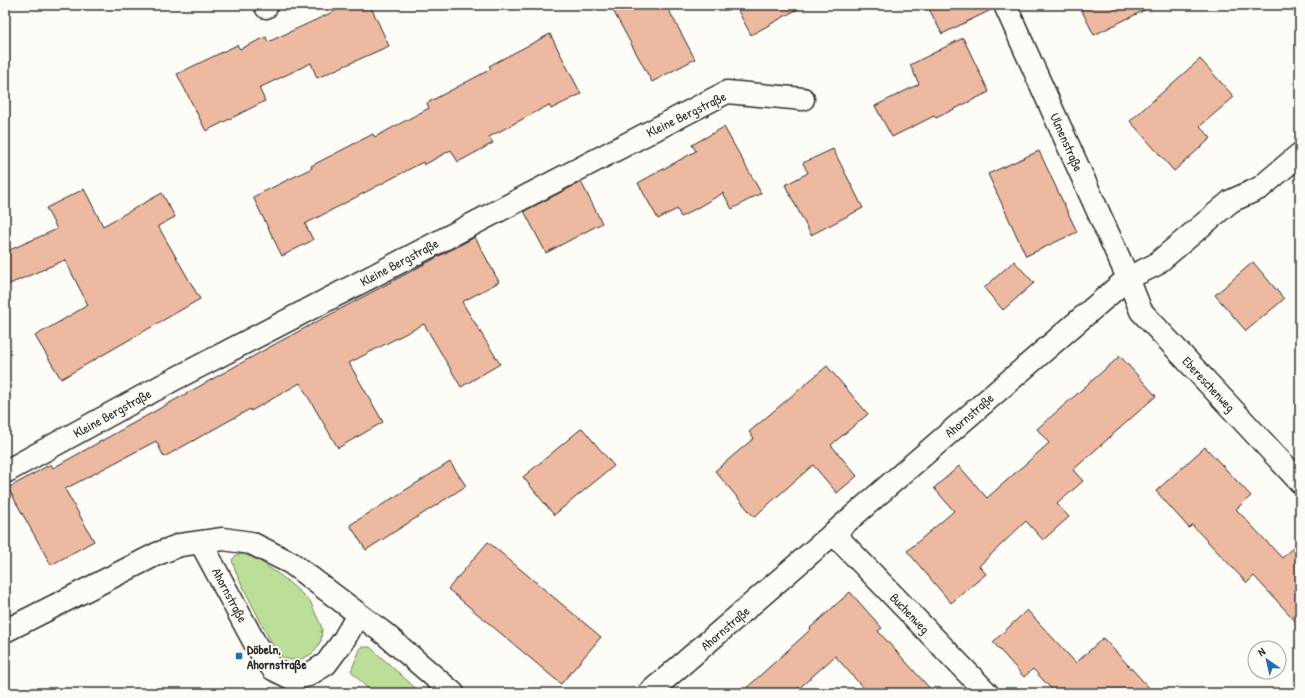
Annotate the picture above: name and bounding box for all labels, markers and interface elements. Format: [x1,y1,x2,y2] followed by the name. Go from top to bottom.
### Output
[643,87,729,141] street label: Kleine Bergstraße
[1046,110,1088,174] street label: Ulmenstraße
[357,234,441,290] street label: Kleine Bergstraße
[1179,352,1240,416] street label: Ebereschenweg
[70,384,154,442] street label: Kleine Bergstraße
[941,389,997,441] street label: Ahornstraße
[208,564,252,626] street label: Ahornstraße
[886,589,934,638] street label: Buchenweg
[697,602,753,654] street label: Ahornstraße
[247,640,307,674] place label: Döbeln, Ahornstraße
[1247,640,1287,680] north arrow
[1255,644,1268,659] text: N
[234,651,244,661] marker: Döbeln, Ahornstraße

